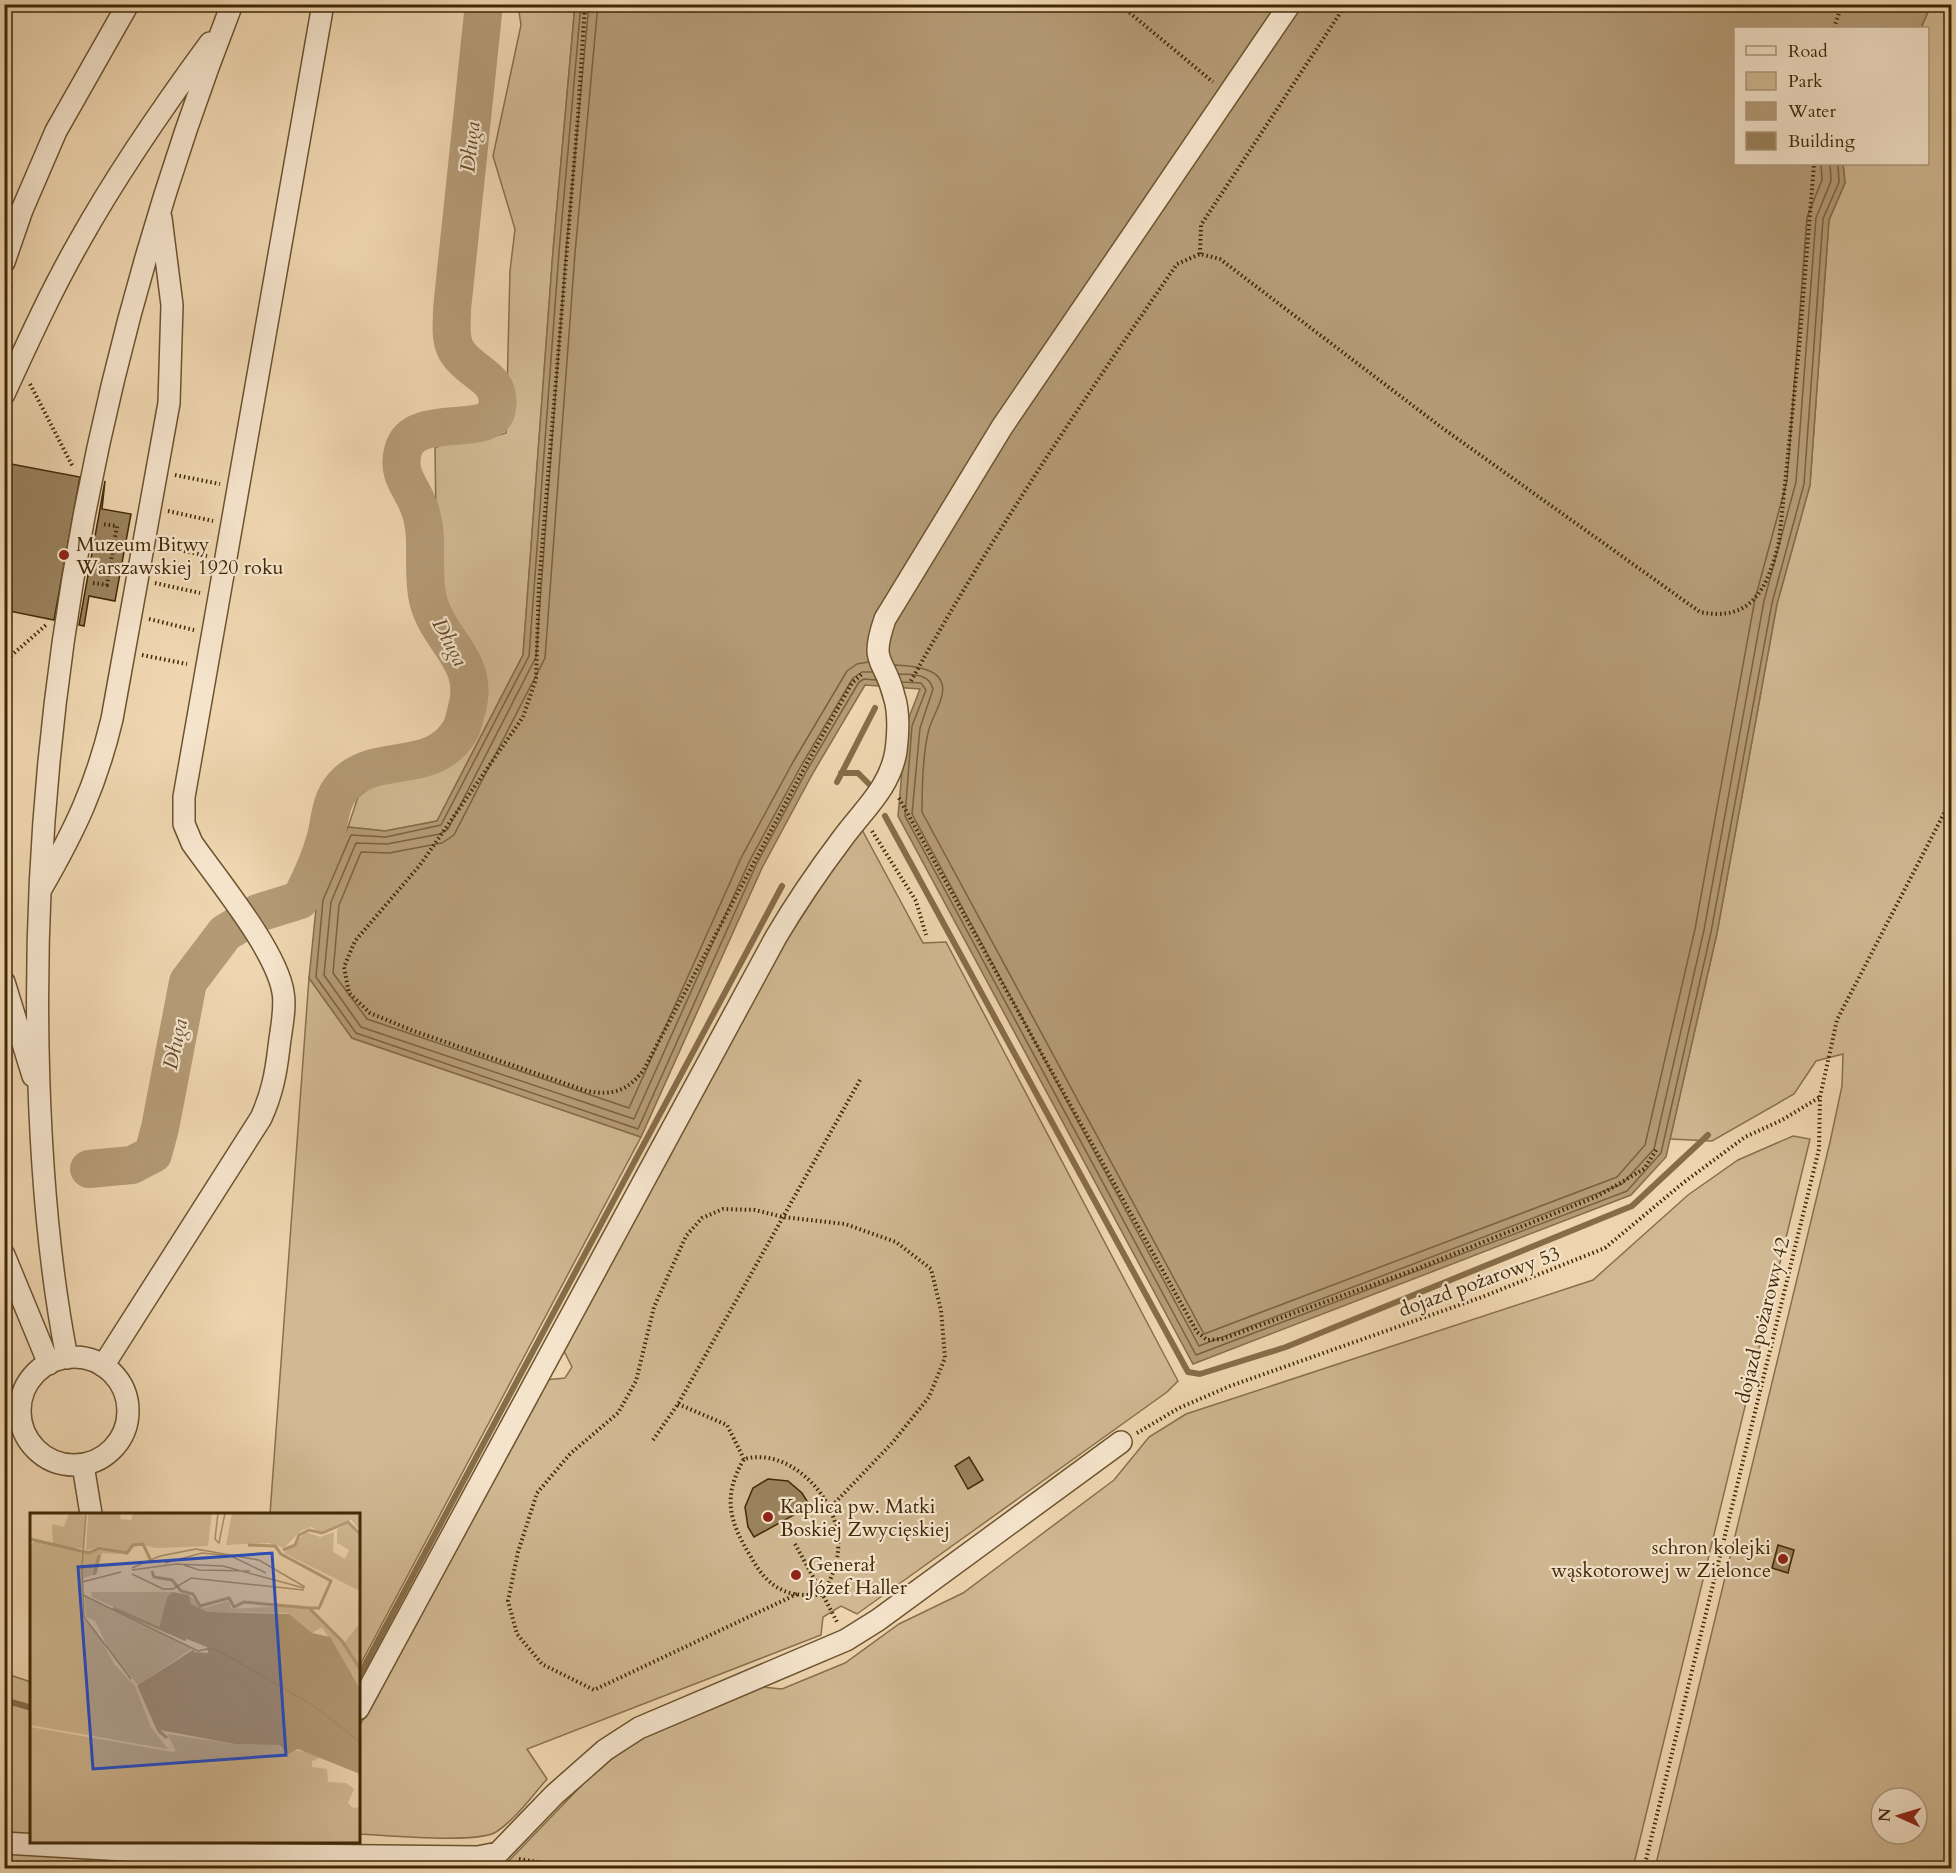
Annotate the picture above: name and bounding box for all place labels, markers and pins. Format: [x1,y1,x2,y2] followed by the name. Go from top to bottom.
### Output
[75,531,284,581] place label: Muzeum Bitwy Warszawskiej 1920 roku
[57,548,71,562] marker: Muzeum Bitwy Warszawskiej 1920 roku
[780,1493,950,1543] place label: Kaplica pw. Matki Boskiej Zwycięskiej
[761,1510,775,1524] marker: Kaplica pw. Matki Boskiej Zwycięskiej
[1551,1534,1771,1584] place label: schron kolejki wąskotorowej w Zielonce
[805,1551,908,1601] place label: Generał Józef Haller
[1776,1552,1790,1566] marker: schron kolejki wąskotorowej w Zielonce
[789,1568,803,1582] marker: Generał Józef Haller

